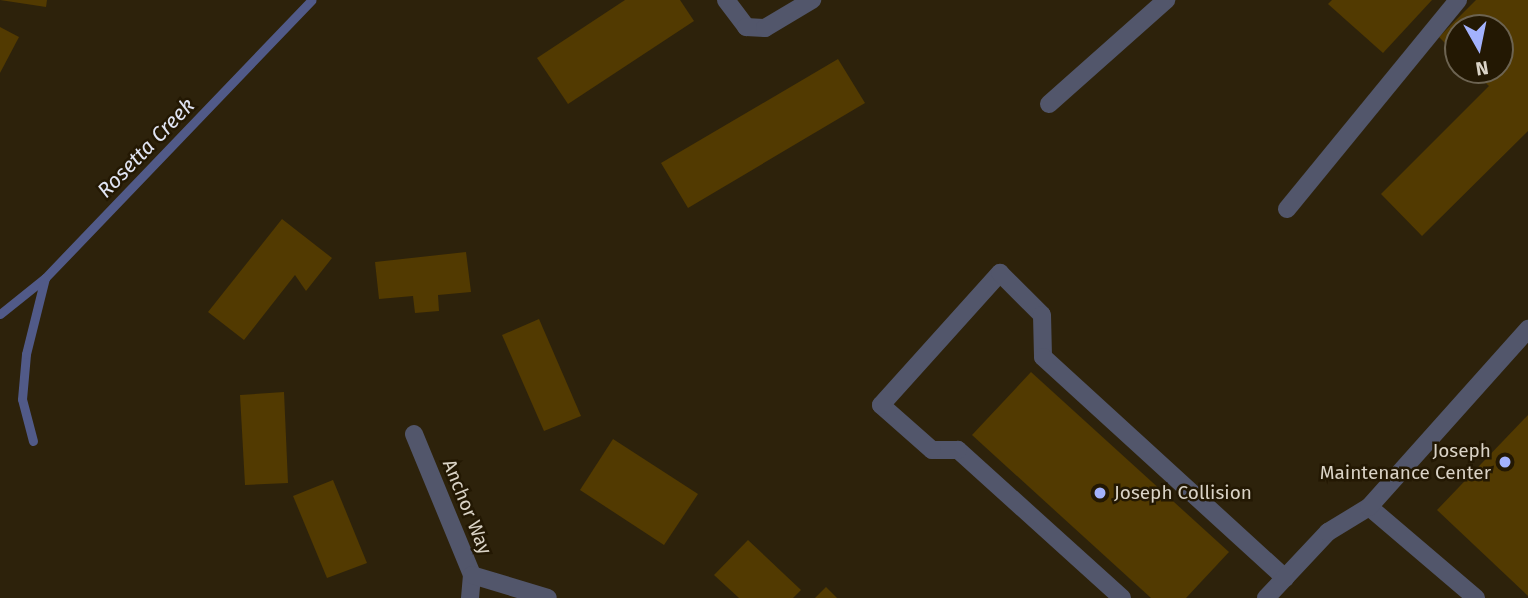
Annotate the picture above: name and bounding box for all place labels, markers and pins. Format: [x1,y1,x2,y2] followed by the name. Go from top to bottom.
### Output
[1320,440,1491,484] place label: Joseph Maintenance Center
[1497,454,1513,470] marker: Joseph Maintenance Center
[1114,482,1252,504] place label: Joseph Collision
[1092,485,1108,501] marker: Joseph Collision

